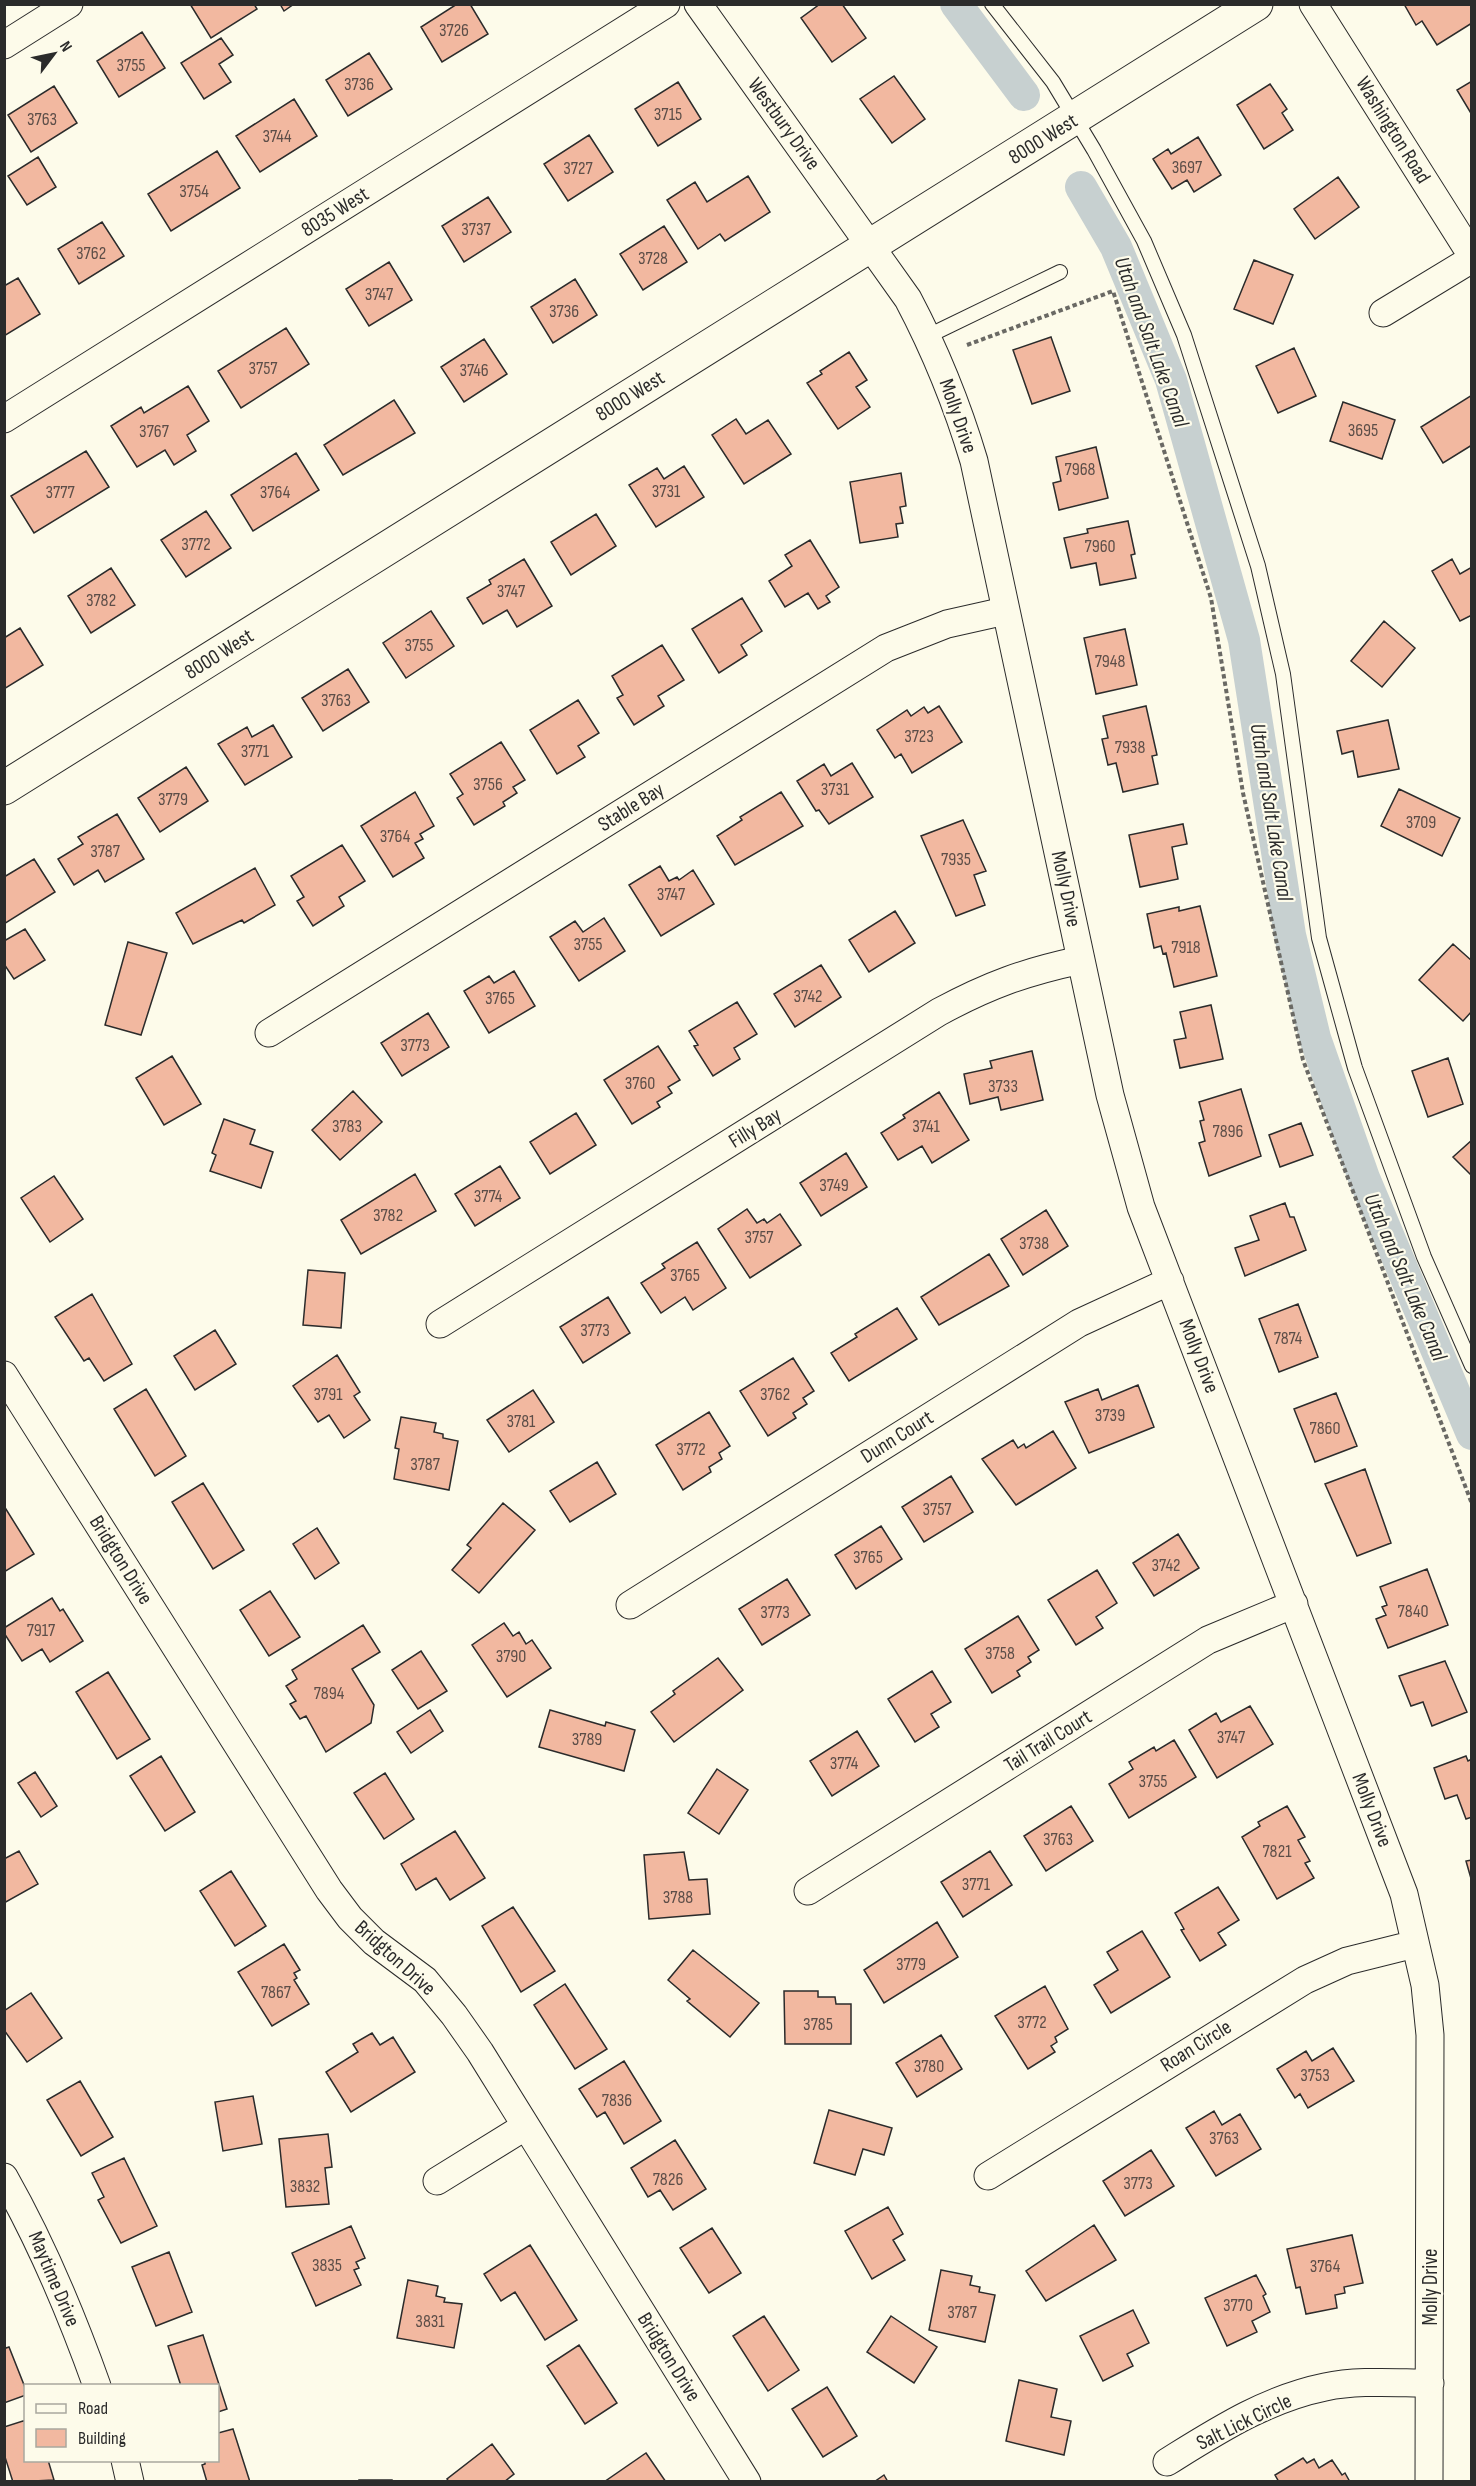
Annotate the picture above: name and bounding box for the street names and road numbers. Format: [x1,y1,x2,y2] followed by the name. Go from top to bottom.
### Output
[1350,72,1436,188] street label: Washington Road
[742,73,826,175] street label: Westbury Drive
[1004,108,1082,170] street label: 8000 West
[297,182,373,242] street label: 8035 West
[591,365,669,427] street label: 8000 West
[934,375,982,457] street label: Molly Drive
[180,623,258,685] street label: 8000 West
[593,777,669,837] street label: Stable Bay
[1046,849,1086,929] street label: Molly Drive
[724,1102,786,1154] street label: Filly Bay
[1174,1316,1224,1396] street label: Molly Drive
[856,1405,938,1469] street label: Dunn Court
[84,1511,158,1609] street label: Bridgton Drive
[1000,1704,1096,1778] street label: Tail Trail Court
[1347,1770,1397,1850] street label: Molly Drive
[349,1915,441,2001] street label: Bridgton Drive
[1156,2014,1236,2078] street label: Roan Circle
[23,2228,85,2330] street label: Maytime Drive
[1418,2248,1443,2326] street label: Molly Drive
[632,2308,706,2406] street label: Bridgton Drive
[1192,2388,1296,2456] street label: Salt Lick Circle

